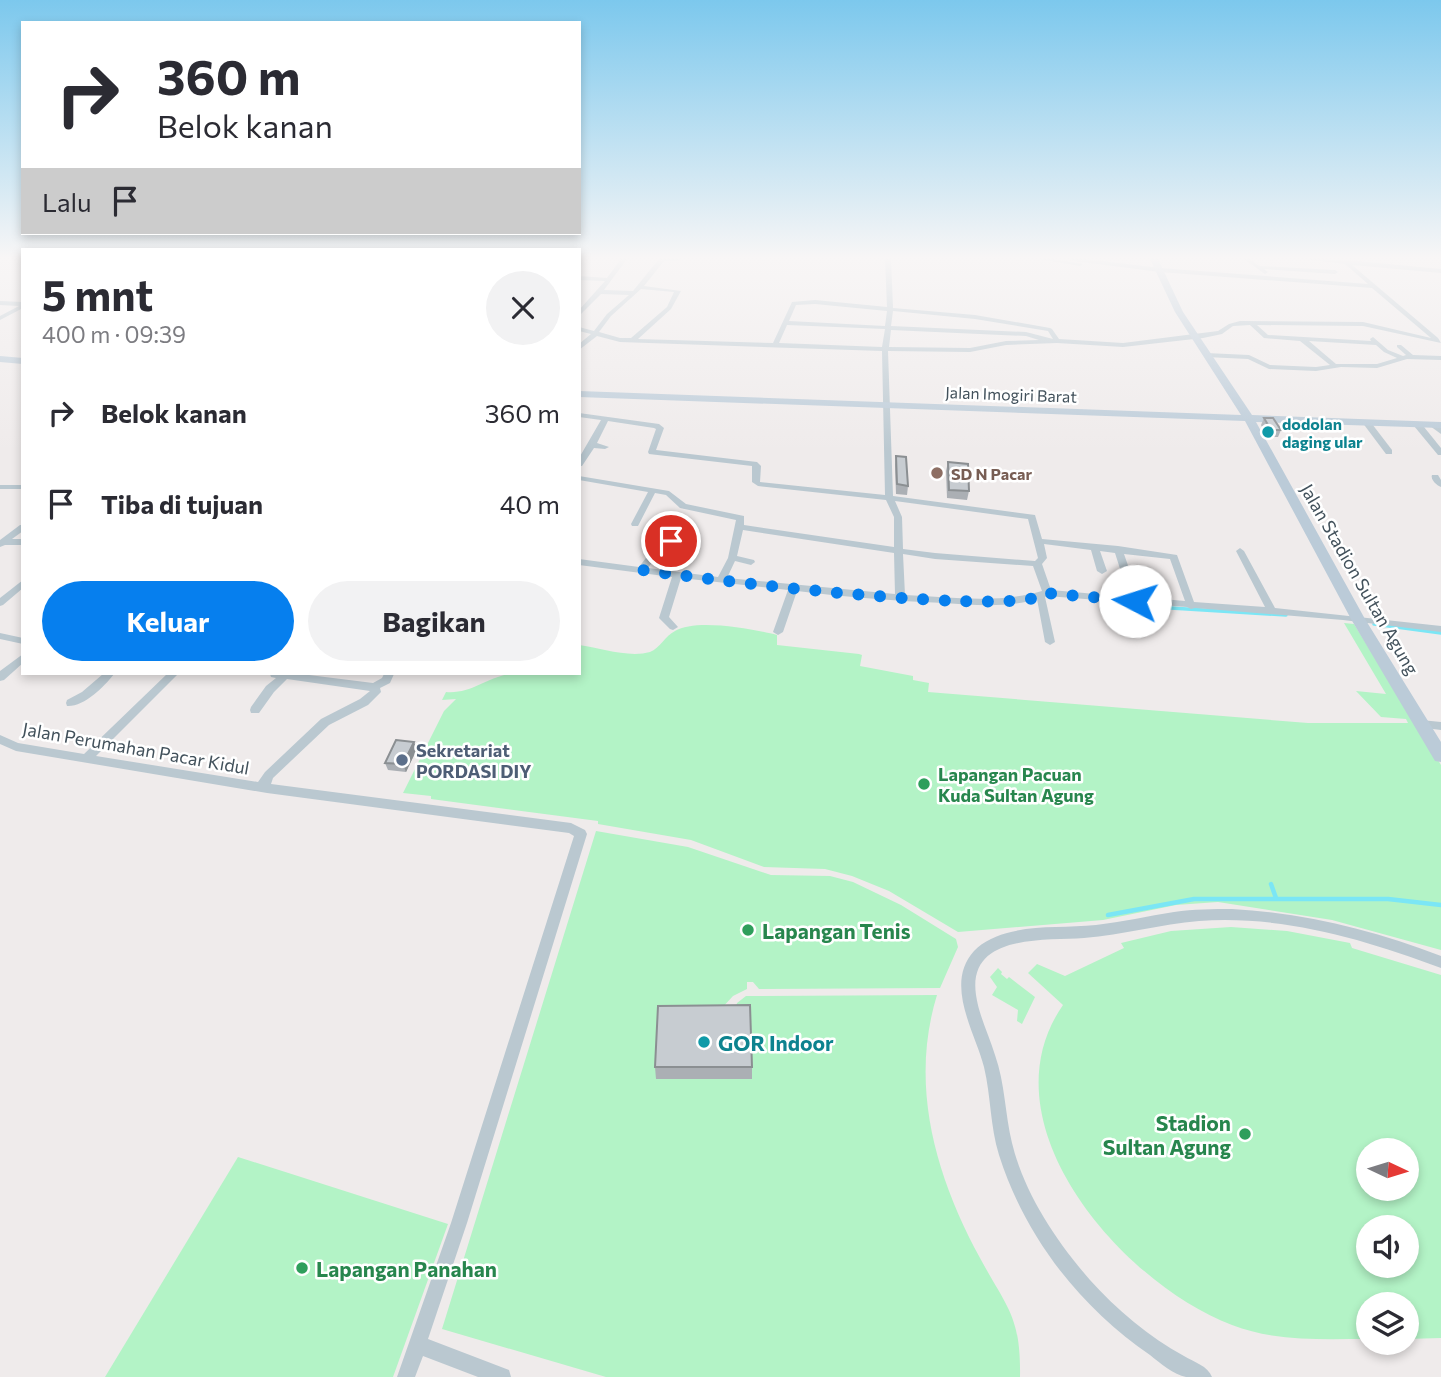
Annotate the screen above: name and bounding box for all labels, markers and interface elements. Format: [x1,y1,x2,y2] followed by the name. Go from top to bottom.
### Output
[157,45,300,105] text: 360 m
[42,49,133,140] icon: right
[157,105,333,145] text: Belok kanan
[106,182,144,220] icon: arrive
[42,186,92,217] text: Lalu
[42,268,153,320] text: 5 mnt
[486,271,560,345] button: close
[42,320,186,348] text: 400 m · 09:39
[945,382,1078,406] street label: Jalan Imogiri Barat
[42,394,80,432] icon: right
[101,397,247,428] text: Belok kanan
[485,397,560,428] text: 360 m
[1282,414,1363,451] place label: dodolan daging ular
[1260,424,1276,440] marker: dodolan daging ular
[951,464,1032,483] place label: SD N Pacar
[929,465,945,481] marker: SD N Pacar
[1296,480,1424,679] street label: Jalan Stadion Sultan Agung
[42,485,80,523] icon: arrive
[101,488,263,519] text: Tiba di tujuan
[500,488,560,519] text: 40 m
[641,511,701,571] pin
[652,522,690,560] icon: arrive
[1098,564,1172,638] position arrow
[42,581,294,661] button: Keluar
[308,581,560,661] button: Bagikan
[21,717,251,779] street label: Jalan Perumahan Pacar Kidul
[416,739,531,782] place label: Sekretariat PORDASI DIY
[394,752,410,768] marker: Sekretariat PORDASI DIY
[938,763,1094,806] place label: Lapangan Pacuan Kuda Sultan Agung
[916,776,932,792] marker: Lapangan Pacuan Kuda Sultan Agung
[762,918,911,943] place label: Lapangan Tenis
[740,922,756,938] marker: Lapangan Tenis
[718,1030,834,1055] place label: GOR Indoor
[696,1034,712,1050] marker: GOR Indoor
[1103,1110,1231,1159] place label: Stadion Sultan Agung
[1237,1126,1253,1142] marker: Stadion Sultan Agung
[1356,1138,1419,1200] north arrow
[1356,1138,1419,1355] map controls
[1356,1215,1419,1278] button: sound
[316,1256,497,1281] place label: Lapangan Panahan
[294,1260,310,1276] marker: Lapangan Panahan
[1356,1292,1419,1355] button: layers

